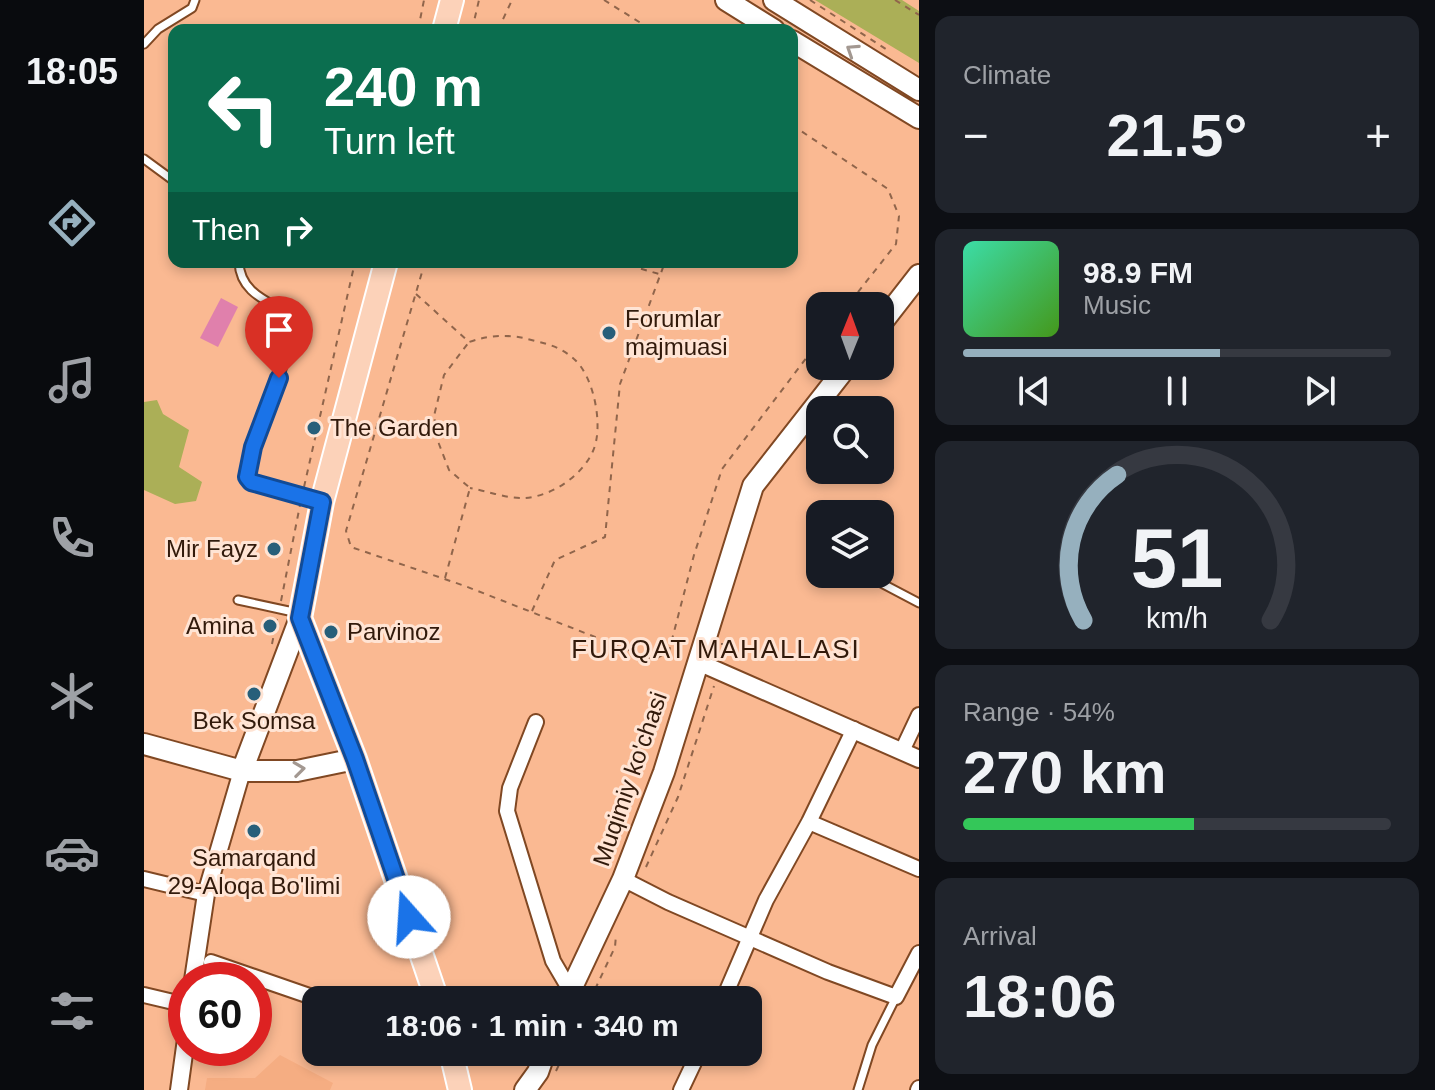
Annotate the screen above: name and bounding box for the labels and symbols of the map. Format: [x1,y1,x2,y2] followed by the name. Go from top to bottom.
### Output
[847,45,861,60] one-way arrow
[806,292,894,380] north arrow
[245,296,313,378] pin
[625,305,728,360] place label: Forumlar majmuasi
[600,324,618,342] marker: Forumlar majmuasi
[330,414,458,441] place label: The Garden
[305,419,323,437] marker: The Garden
[166,535,258,562] place label: Mir Fayz
[265,540,283,558] marker: Mir Fayz
[186,612,255,639] place label: Amina
[261,617,279,635] marker: Amina
[347,618,440,645] place label: Parvinoz
[322,623,340,641] marker: Parvinoz
[571,634,861,664] district label: FURQAT MAHALLASI
[245,685,263,703] marker: Bek Somsa
[587,688,672,869] street label: Muqimiy ko'chasi
[193,707,316,734] place label: Bek Somsa
[293,761,306,778] one-way arrow
[245,822,263,840] marker: Samarqand 29-Aloqa Bo'limi
[168,844,340,899] place label: Samarqand 29-Aloqa Bo'limi
[367,875,451,959] position arrow
[168,962,272,1066] speed limit sign: 60

